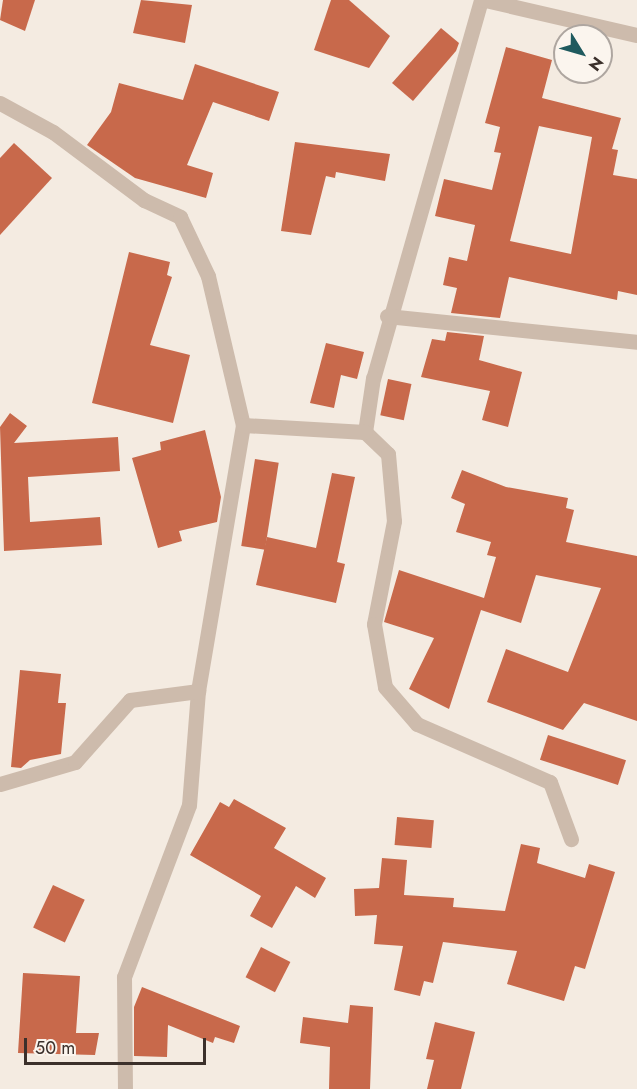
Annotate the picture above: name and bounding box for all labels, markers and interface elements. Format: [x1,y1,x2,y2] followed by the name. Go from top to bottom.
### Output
[553,24,613,84] north arrow
[583,52,609,76] text: N
[27,1026,208,1064] scale bar
[35,1035,75,1061] text: 50 m

